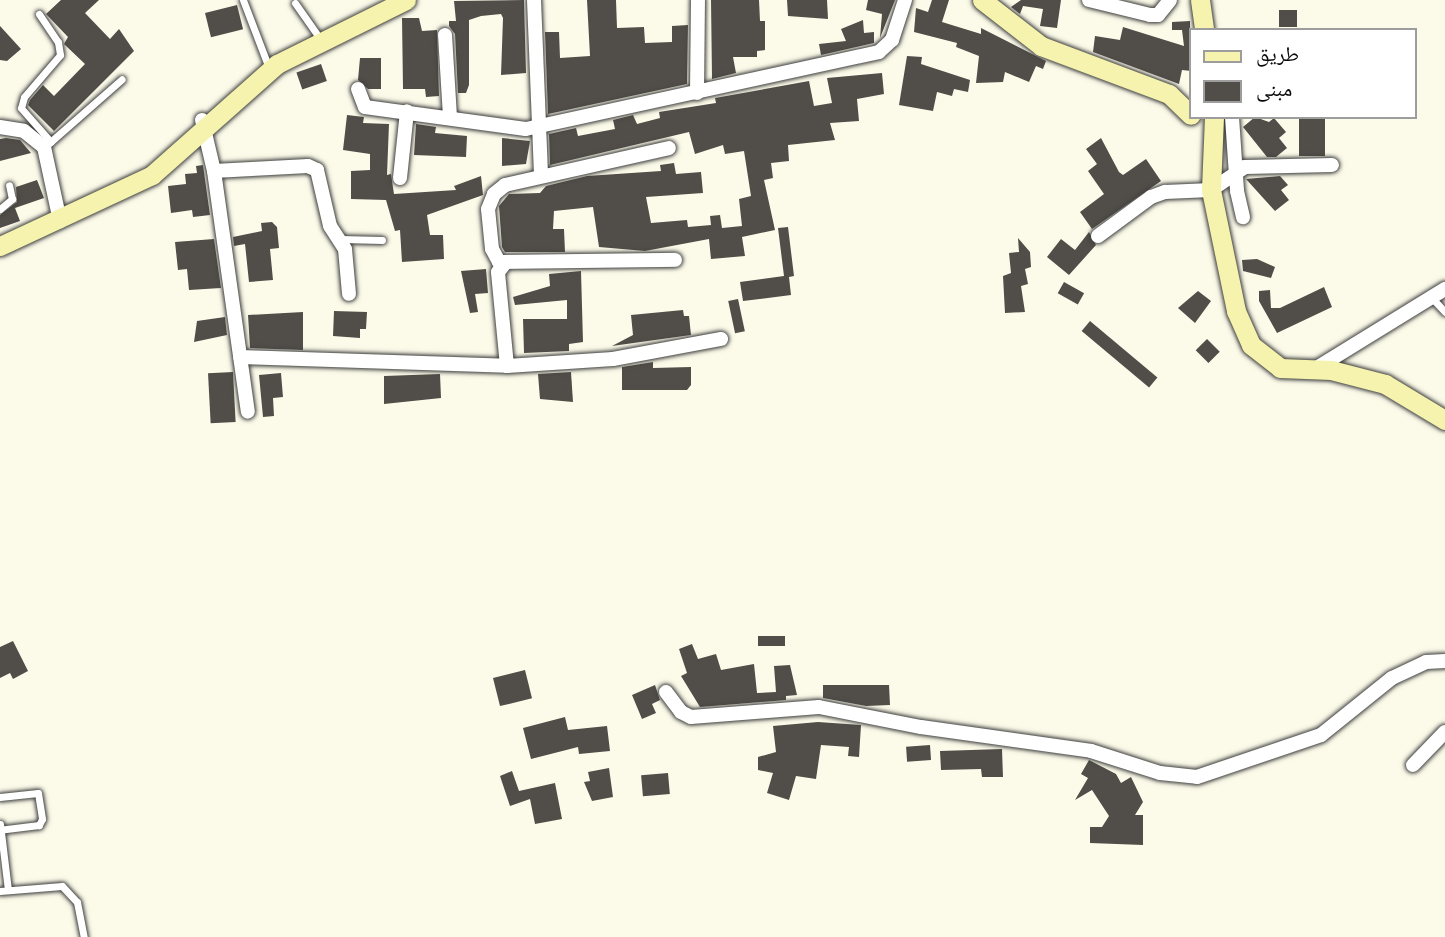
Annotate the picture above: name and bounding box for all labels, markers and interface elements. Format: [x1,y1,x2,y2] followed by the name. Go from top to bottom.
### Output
[1190,28,1417,119] legend
[1256,40,1299,67] text: طريق
[1256,75,1292,102] text: مبنى

